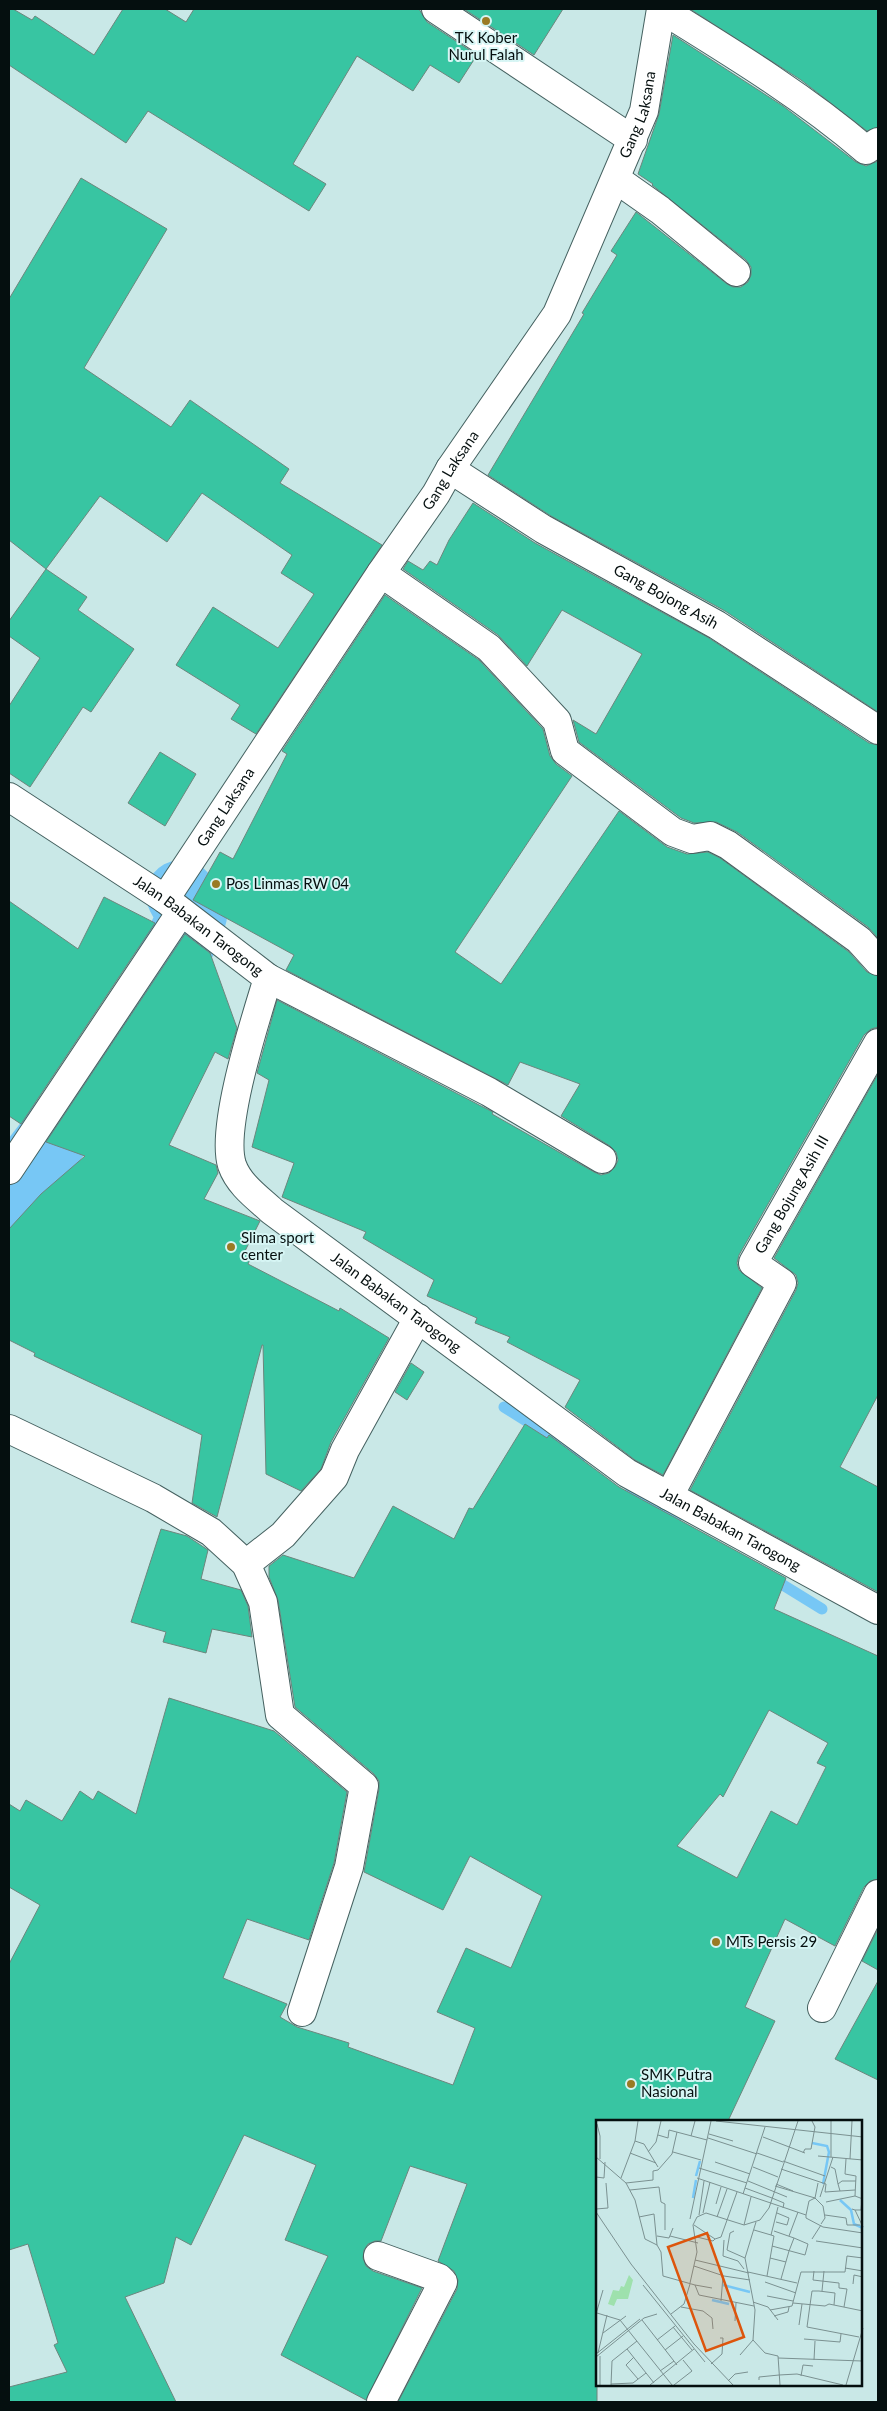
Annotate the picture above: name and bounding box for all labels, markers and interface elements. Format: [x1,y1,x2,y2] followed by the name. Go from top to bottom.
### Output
[480,15,492,27] marker: TK Kober Nurul Falah
[448,28,524,63] place label: TK Kober Nurul Falah
[615,70,659,161] street label: Gang Laksana
[418,427,482,513] street label: Gang Laksana
[611,560,722,632] street label: Gang Bojong Asih
[192,764,258,850] street label: Gang Laksana
[131,871,267,979] street label: Jalan Babakan Tarogong
[226,874,349,892] place label: Pos Linmas RW 04
[210,878,222,890] marker: Pos Linmas RW 04
[750,1132,832,1256] street label: Gang Bojung Asih III
[241,1228,315,1263] place label: Slima sport center
[225,1241,237,1253] marker: Slima sport center
[328,1248,465,1356] street label: Jalan Babakan Tarogong
[658,1483,804,1574] street label: Jalan Babakan Tarogong
[726,1932,817,1950] place label: MTs Persis 29
[710,1936,722,1948] marker: MTs Persis 29
[641,2065,712,2100] place label: SMK Putra Nasional
[625,2078,637,2090] marker: SMK Putra Nasional
[596,2120,862,2386] inset map

